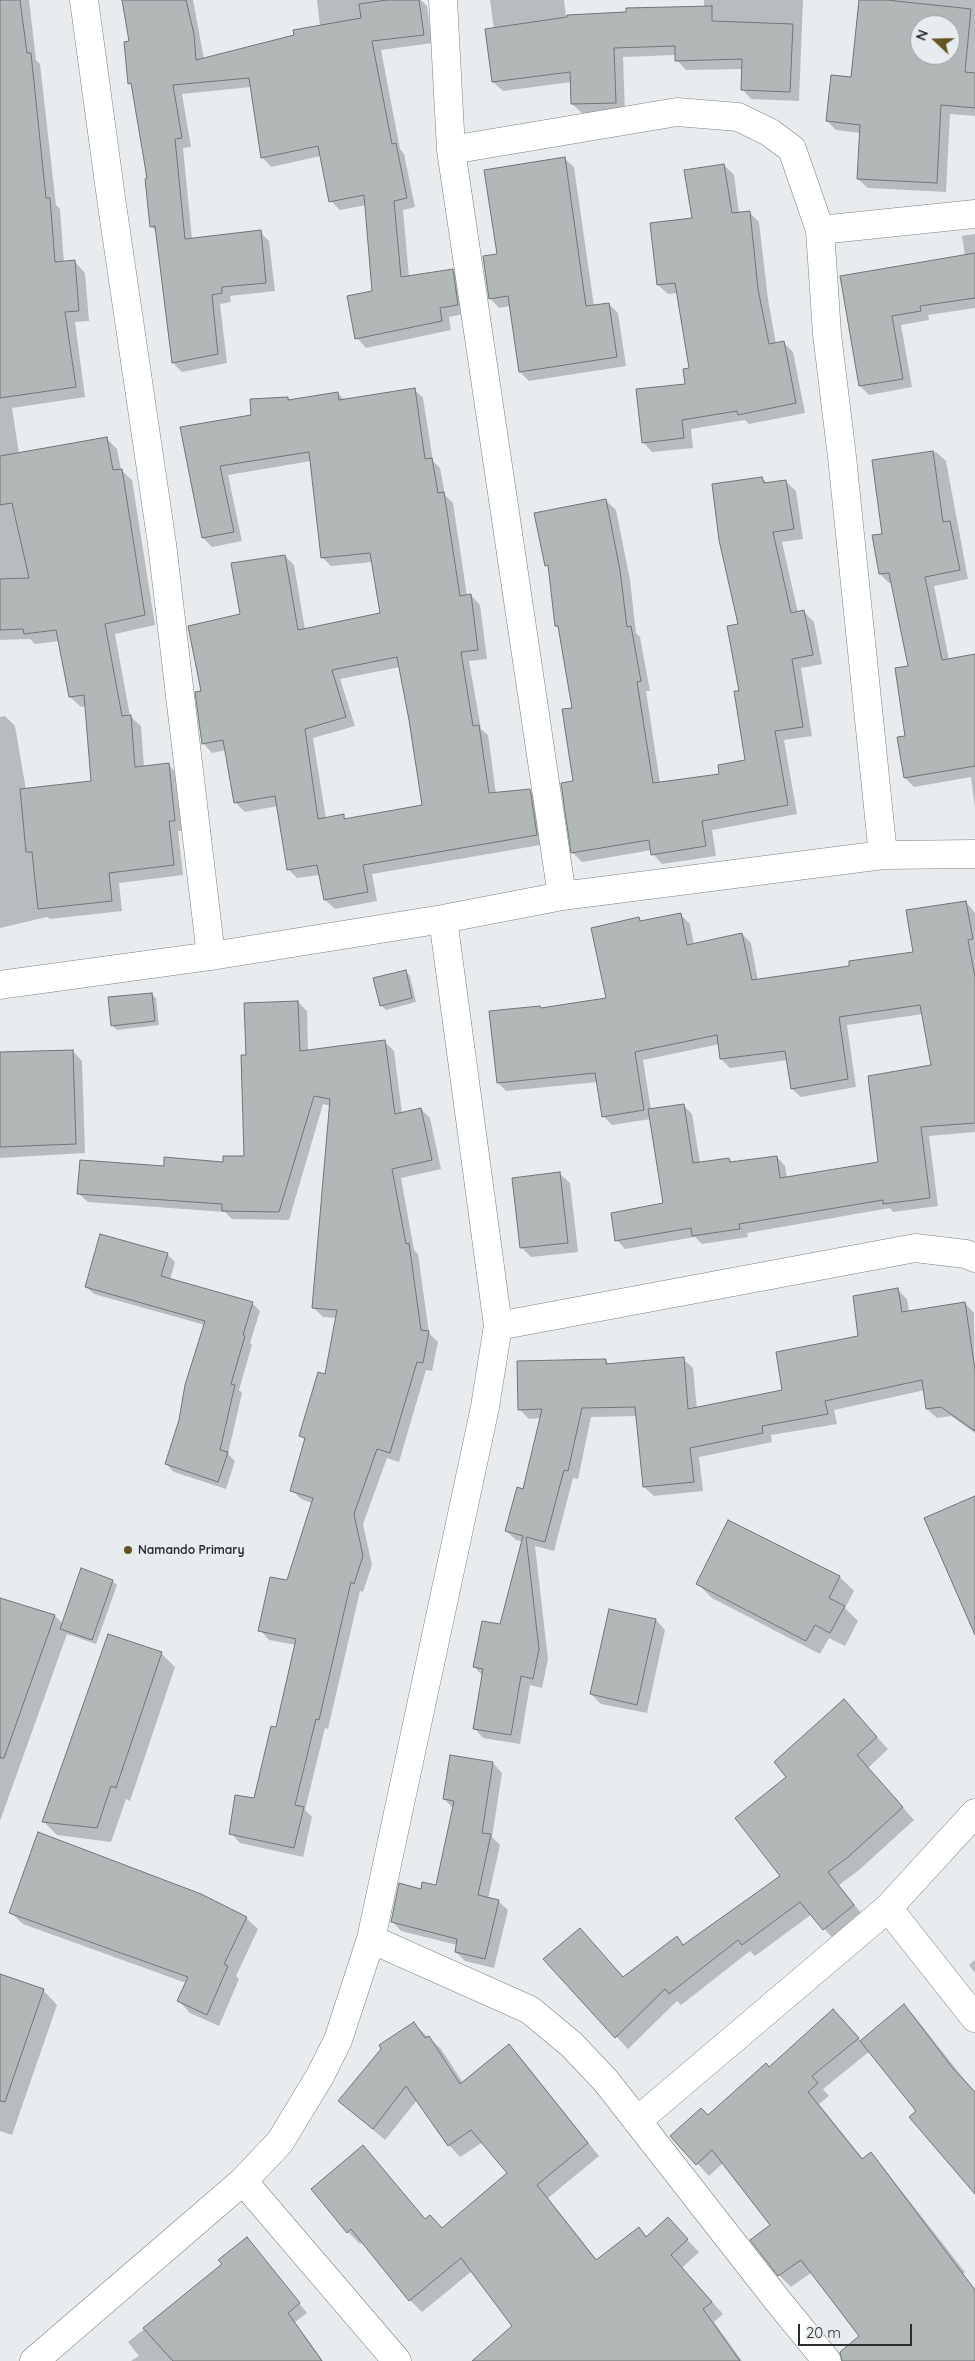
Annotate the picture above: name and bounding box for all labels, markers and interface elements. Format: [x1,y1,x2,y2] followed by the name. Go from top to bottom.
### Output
[910,15,960,65] north arrow
[912,27,932,43] text: N
[138,1543,245,1557] place label: Namando Primary
[122,1544,134,1556] marker: Namando Primary
[800,2314,914,2346] scale bar
[806,2323,841,2342] text: 20 m

